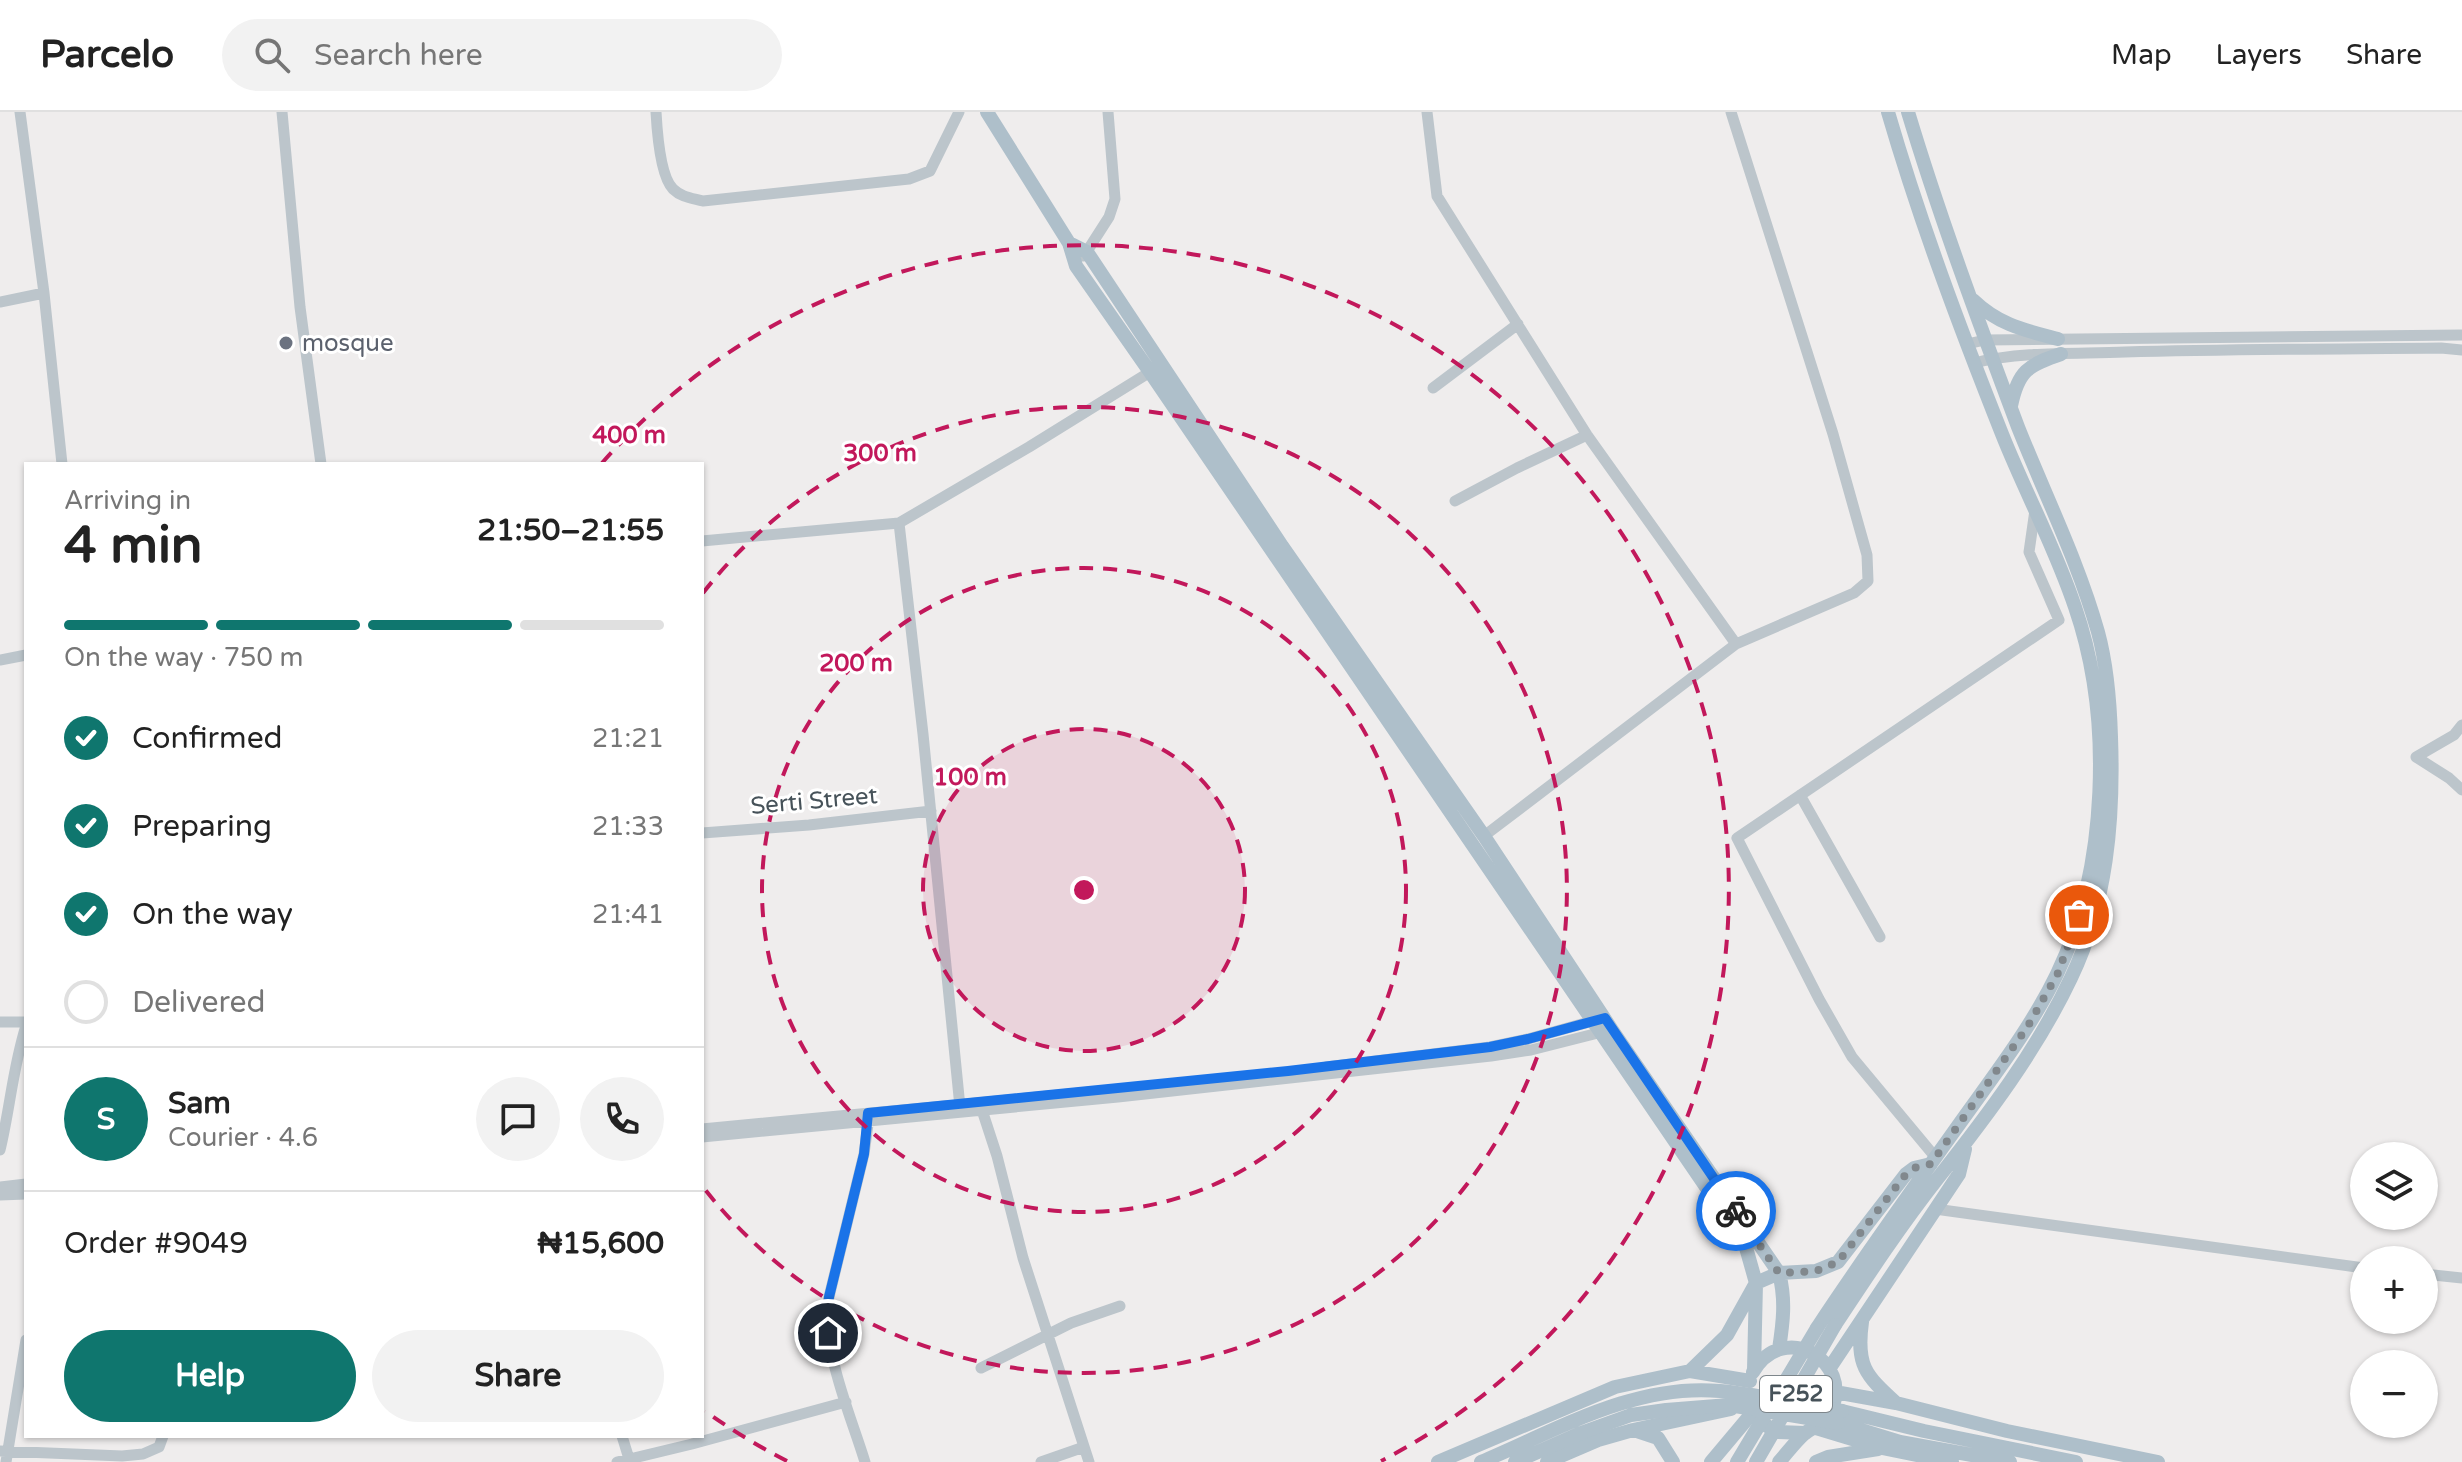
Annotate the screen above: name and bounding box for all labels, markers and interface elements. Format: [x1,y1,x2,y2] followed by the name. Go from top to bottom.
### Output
[222,19,782,91] search box
[40,32,174,78] text: Parcelo
[250,33,294,77] icon: search
[314,37,483,74] text: Search here
[2111,38,2172,72] text: Map
[2216,38,2302,72] text: Layers
[2346,38,2422,72] text: Share
[302,329,394,358] place label: mosque
[277,334,295,352] marker: mosque
[592,421,666,450] text: 400 m
[843,439,917,468] text: 300 m
[64,485,191,516] text: Arriving in
[477,512,664,549] text: 21:50–21:55
[64,514,203,577] text: 4 min
[64,642,303,673] text: On the way · 750 m
[819,649,893,678] text: 200 m
[64,716,108,760] icon: check
[132,720,283,757] text: Confirmed
[592,723,664,754] text: 21:21
[933,763,1007,792] text: 100 m
[749,781,879,821] street label: Serti Street
[64,804,108,848] icon: check
[132,808,272,845] text: Preparing
[592,811,664,842] text: 21:33
[1070,876,1098,904] centre of rings
[2045,881,2113,949] pin
[64,892,108,936] icon: check
[2057,893,2101,937] icon: bag
[132,896,293,933] text: On the way
[592,899,664,930] text: 21:41
[132,984,266,1021] text: Delivered
[476,1077,560,1161] button: chat
[580,1077,664,1161] button: phone
[168,1085,231,1122] text: Sam
[97,1101,115,1138] text: S
[168,1122,318,1153] text: Courier · 4.6
[2350,1142,2438,1438] map controls
[2350,1142,2438,1230] button: layers
[1696,1171,1776,1251] courier
[1714,1189,1758,1233] icon: bike
[64,1225,248,1262] text: Order #9049
[537,1225,664,1262] text: ₦15,600
[2350,1246,2438,1334] button: +
[794,1299,862,1367] pin
[806,1311,850,1355] icon: home
[64,1330,356,1422] button: Help
[372,1330,664,1422] button: Share
[2350,1350,2438,1438] button: −
[1760,1376,1832,1412] road number: F252

